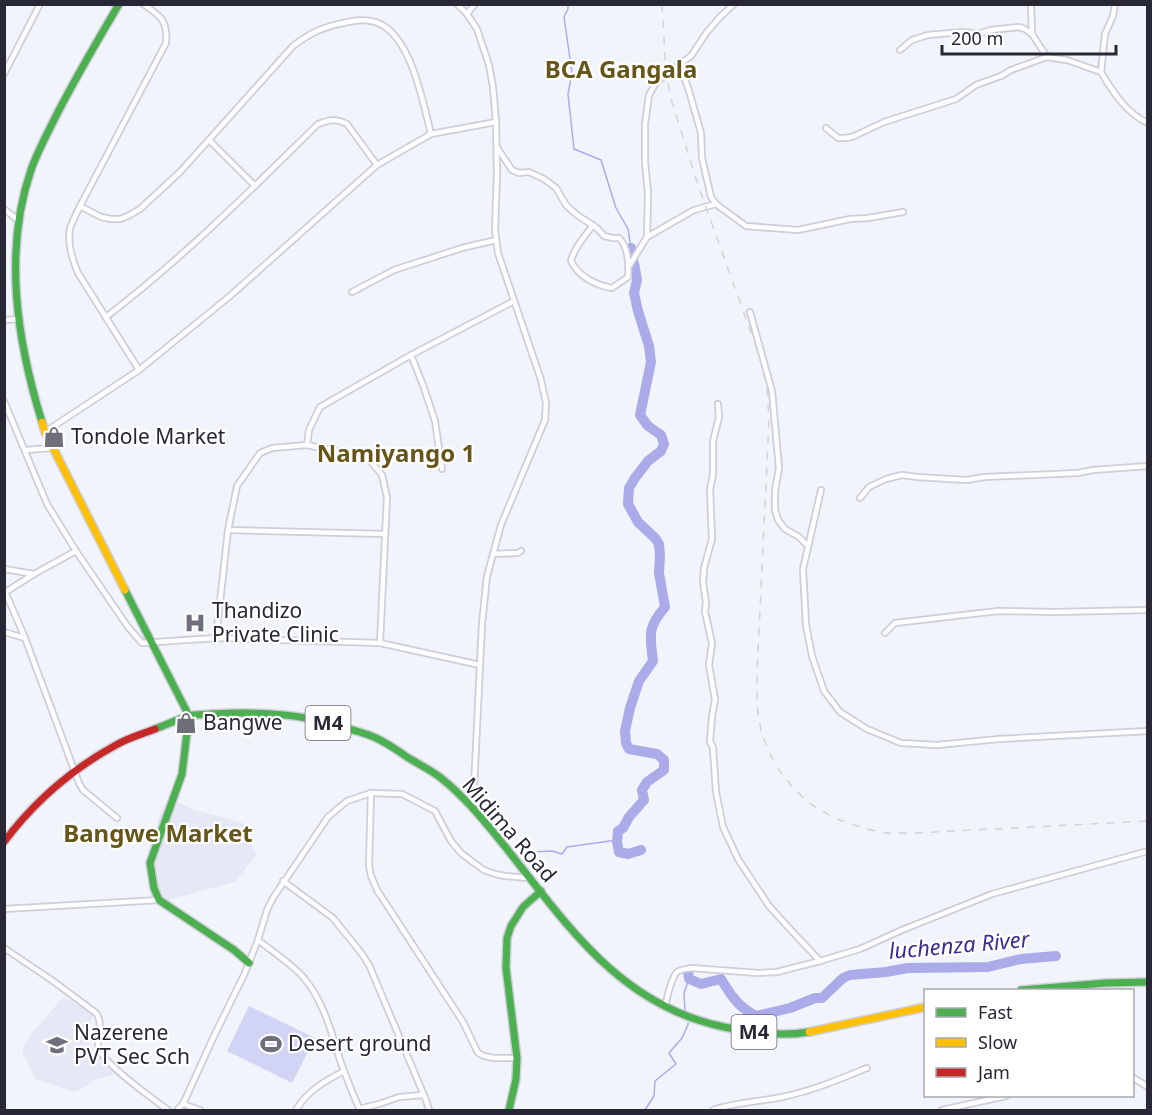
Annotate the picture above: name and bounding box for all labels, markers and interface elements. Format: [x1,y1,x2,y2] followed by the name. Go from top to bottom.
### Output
[942,18,1116,56] scale bar
[951,26,1003,50] text: 200 m
[545,52,697,85] district label: BCA Gangala
[71,422,226,450] place label: Tondole Market
[42,425,66,449] shop icon: Tondole Market
[317,436,475,469] district label: Namiyango 1
[212,596,339,648] place label: Thandizo Private Clinic
[183,611,207,635] hospital icon: Thandizo Private Clinic
[306,706,350,740] road number: M4
[203,708,283,736] place label: Bangwe
[174,711,198,735] shop icon: Bangwe
[456,771,563,888] street label: Midima Road
[63,816,253,849] district label: Bangwe Market
[887,923,1032,965] water label: luchenza River
[924,989,1134,1097] legend
[978,1000,1013,1024] text: Fast
[732,1015,777,1049] road number: M4
[74,1018,190,1070] place label: Nazerene PVT Sec Sch
[288,1029,432,1057] place label: Desert ground
[978,1030,1017,1054] text: Slow
[259,1032,283,1056] sports icon: Desert ground
[45,1033,69,1057] school or university icon: Nazerene PVT Sec Sch
[976,1060,1010,1084] text: Jam

